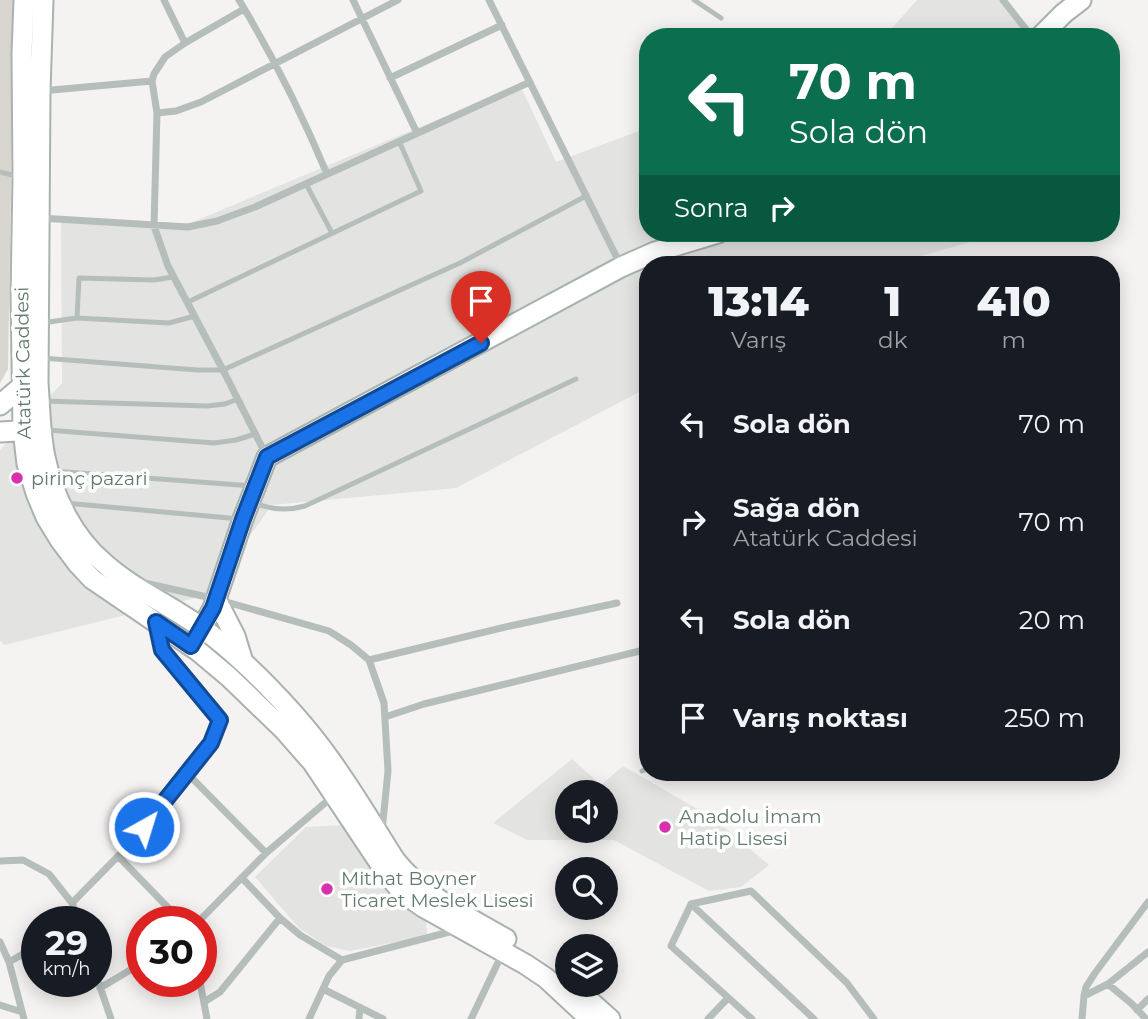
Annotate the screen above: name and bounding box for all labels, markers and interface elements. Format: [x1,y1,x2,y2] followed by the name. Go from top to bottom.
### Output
[789,52,917,111] text: 70 m
[674,56,765,147] icon: left
[789,112,928,151] text: Sola dön
[763,189,801,227] icon: right
[674,192,749,224] text: Sonra
[451,271,511,343] pin
[708,275,809,327] text: 13:14
[884,275,901,327] text: 1
[977,275,1051,327] text: 410
[462,282,500,320] icon: arrive
[10,287,36,439] street label: Atatürk Caddesi
[731,326,786,354] text: Varış
[878,326,907,354] text: dk
[1001,326,1026,354] text: m
[674,405,712,443] icon: left
[733,408,851,440] text: Sola dön
[1019,408,1085,440] text: 70 m
[31,467,148,490] place label: pirinç pazari
[9,470,25,486] marker: pirinç pazari
[733,492,860,524] text: Sağa dön
[674,503,712,541] icon: right
[1019,506,1085,538] text: 70 m
[733,524,918,552] text: Atatürk Caddesi
[674,601,712,639] icon: left
[733,604,851,636] text: Sola dön
[1019,604,1085,636] text: 20 m
[674,699,712,737] icon: arrive
[733,702,908,734] text: Varış noktası
[1004,702,1085,734] text: 250 m
[555,780,618,997] map controls
[555,780,618,843] button: sound
[107,790,181,864] position arrow
[679,805,822,850] place label: Anadolu İmam Hatip Lisesi
[657,819,673,835] marker: Anadolu İmam Hatip Lisesi
[555,857,618,920] button: search
[341,867,534,912] place label: Mithat Boyner Ticaret Meslek Lisesi
[319,881,335,897] marker: Mithat Boyner Ticaret Meslek Lisesi
[126,906,217,997] speed limit sign: 30
[45,921,88,964] text: 29
[555,934,618,997] button: layers
[42,958,91,980] text: km/h

